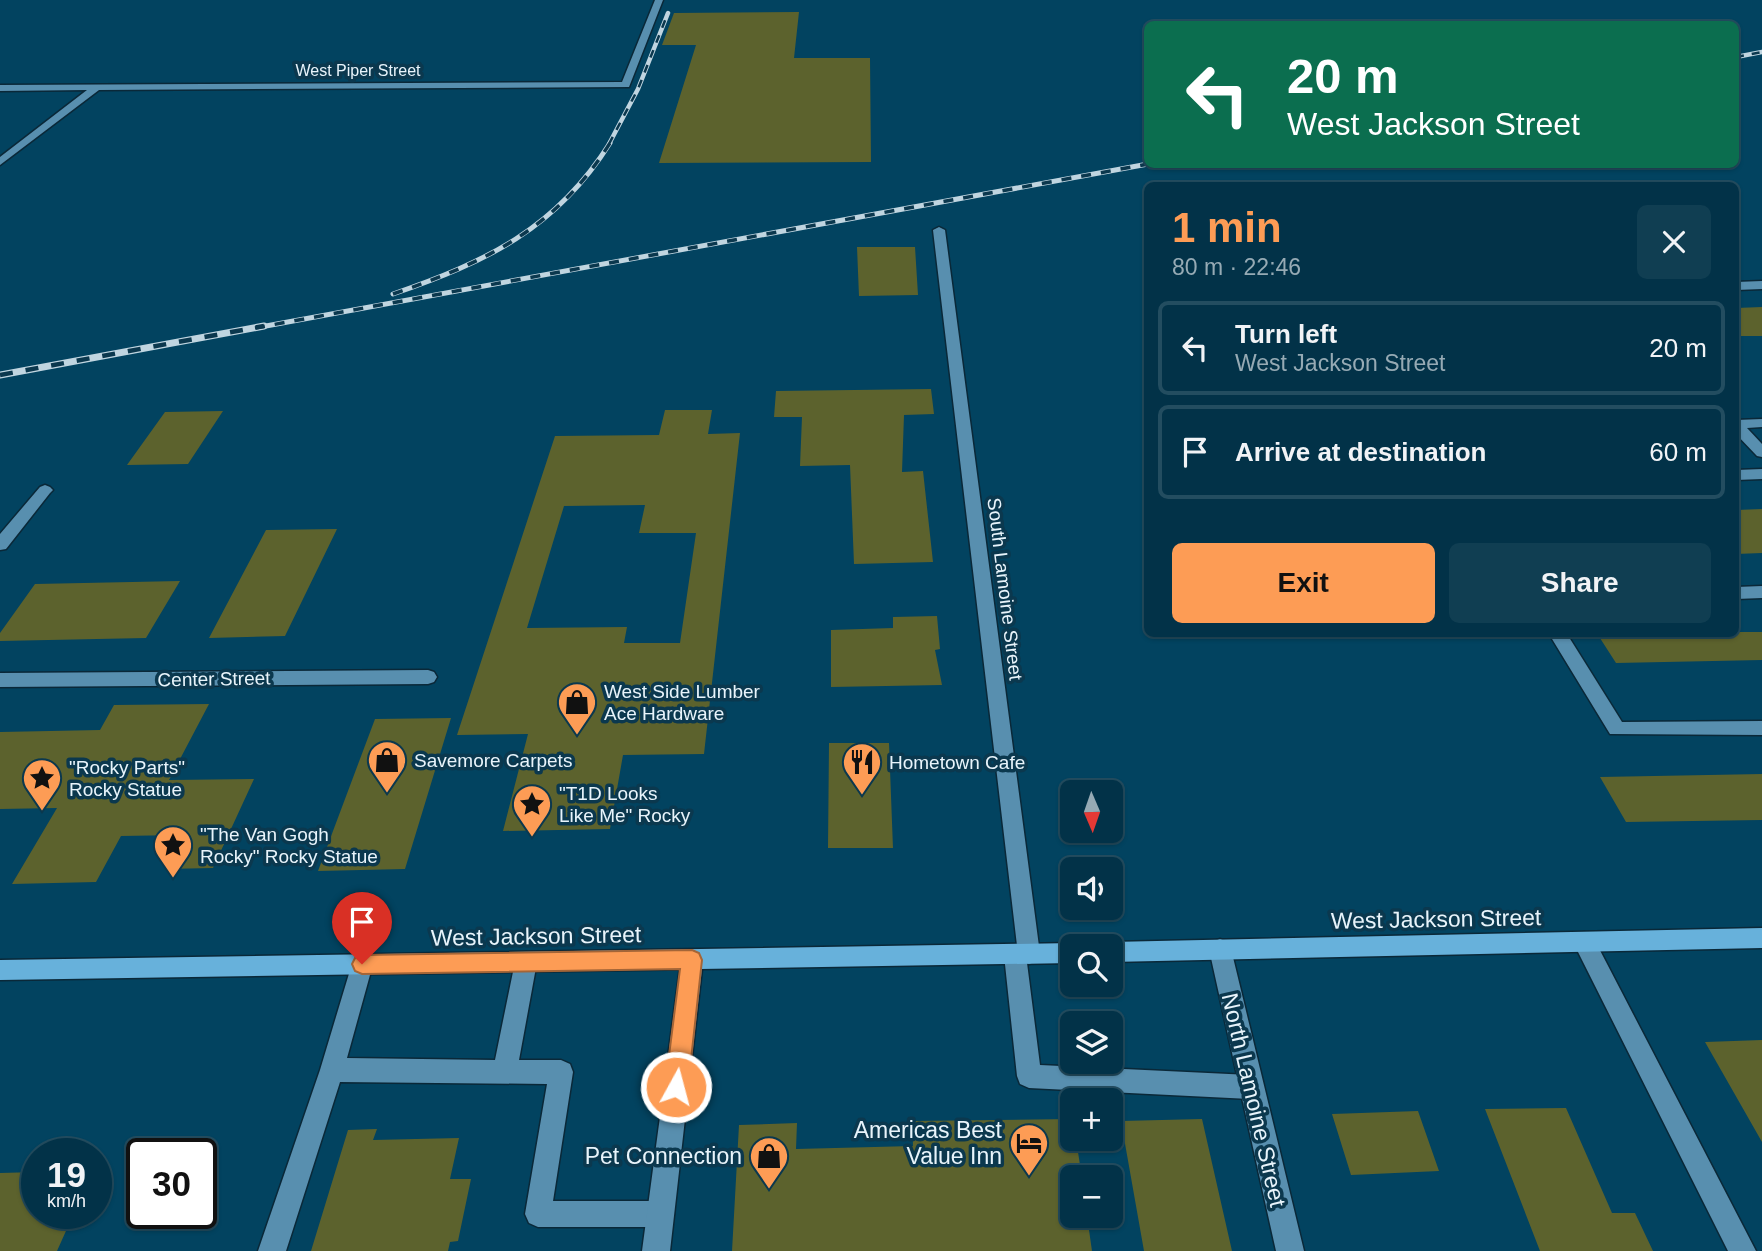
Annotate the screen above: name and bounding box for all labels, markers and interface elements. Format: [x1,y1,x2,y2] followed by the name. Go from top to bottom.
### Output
[1172,49,1263,140] icon: left
[1287,49,1399,103] text: 20 m
[295,62,421,79] street label: West Piper Street
[1287,106,1580,142] text: West Jackson Street
[1172,204,1282,251] text: 1 min
[1637,205,1711,279] button: close
[1172,254,1301,280] text: 80 m · 22:46
[1235,319,1337,349] text: Turn left
[1176,329,1214,367] icon: left
[1649,333,1707,363] text: 20 m
[1235,350,1446,376] text: West Jackson Street
[1176,433,1214,471] icon: arrive
[1235,437,1486,467] text: Arrive at destination
[1649,437,1707,467] text: 60 m
[983,497,1027,682] street label: South Lamoine Street
[1172,543,1435,623] button: Exit
[1449,543,1711,623] button: Share
[157,668,271,690] street label: Center Street
[556,681,598,736] shop icon: West Side Lumber Ace Hardware
[604,681,761,724] place label: West Side Lumber Ace Hardware
[366,739,408,794] shop icon: Savemore Carpets
[841,741,883,796] restaurant icon: Hometown Cafe
[414,750,572,771] place label: Savemore Carpets
[889,752,1025,773] place label: Hometown Cafe
[21,757,63,812] place icon: "Rocky Parts" Rocky Statue
[69,757,185,800] place label: "Rocky Parts" Rocky Statue
[1060,780,1124,844] north arrow
[1060,780,1123,1228] map controls
[511,783,553,838] place icon: "T1D Looks Like Me" Rocky
[559,783,691,826] place label: "T1D Looks Like Me" Rocky
[152,824,194,879] place icon: "The Van Gogh Rocky" Rocky Statue
[200,824,378,867] place label: "The Van Gogh Rocky" Rocky Statue
[1060,857,1123,920] button: sound
[332,892,392,964] pin
[343,903,381,941] icon: arrive
[1331,904,1542,934] street label: West Jackson Street
[431,921,642,951] street label: West Jackson Street
[1060,934,1123,997] button: search
[1217,991,1291,1210] street label: North Lamoine Street
[1060,1011,1123,1074] button: layers
[639,1050,713,1124] position arrow
[1060,1088,1123,1151] button: +
[854,1117,1003,1169] place label: Americas Best Value Inn
[1008,1122,1050,1177] hotel icon: Americas Best Value Inn
[748,1135,790,1190] shop icon: Pet Connection
[126,1138,217,1229] speed limit sign: 30
[585,1143,742,1169] place label: Pet Connection
[47,1155,86,1194] text: 19
[1060,1165,1123,1228] button: −
[47,1191,86,1211] text: km/h

